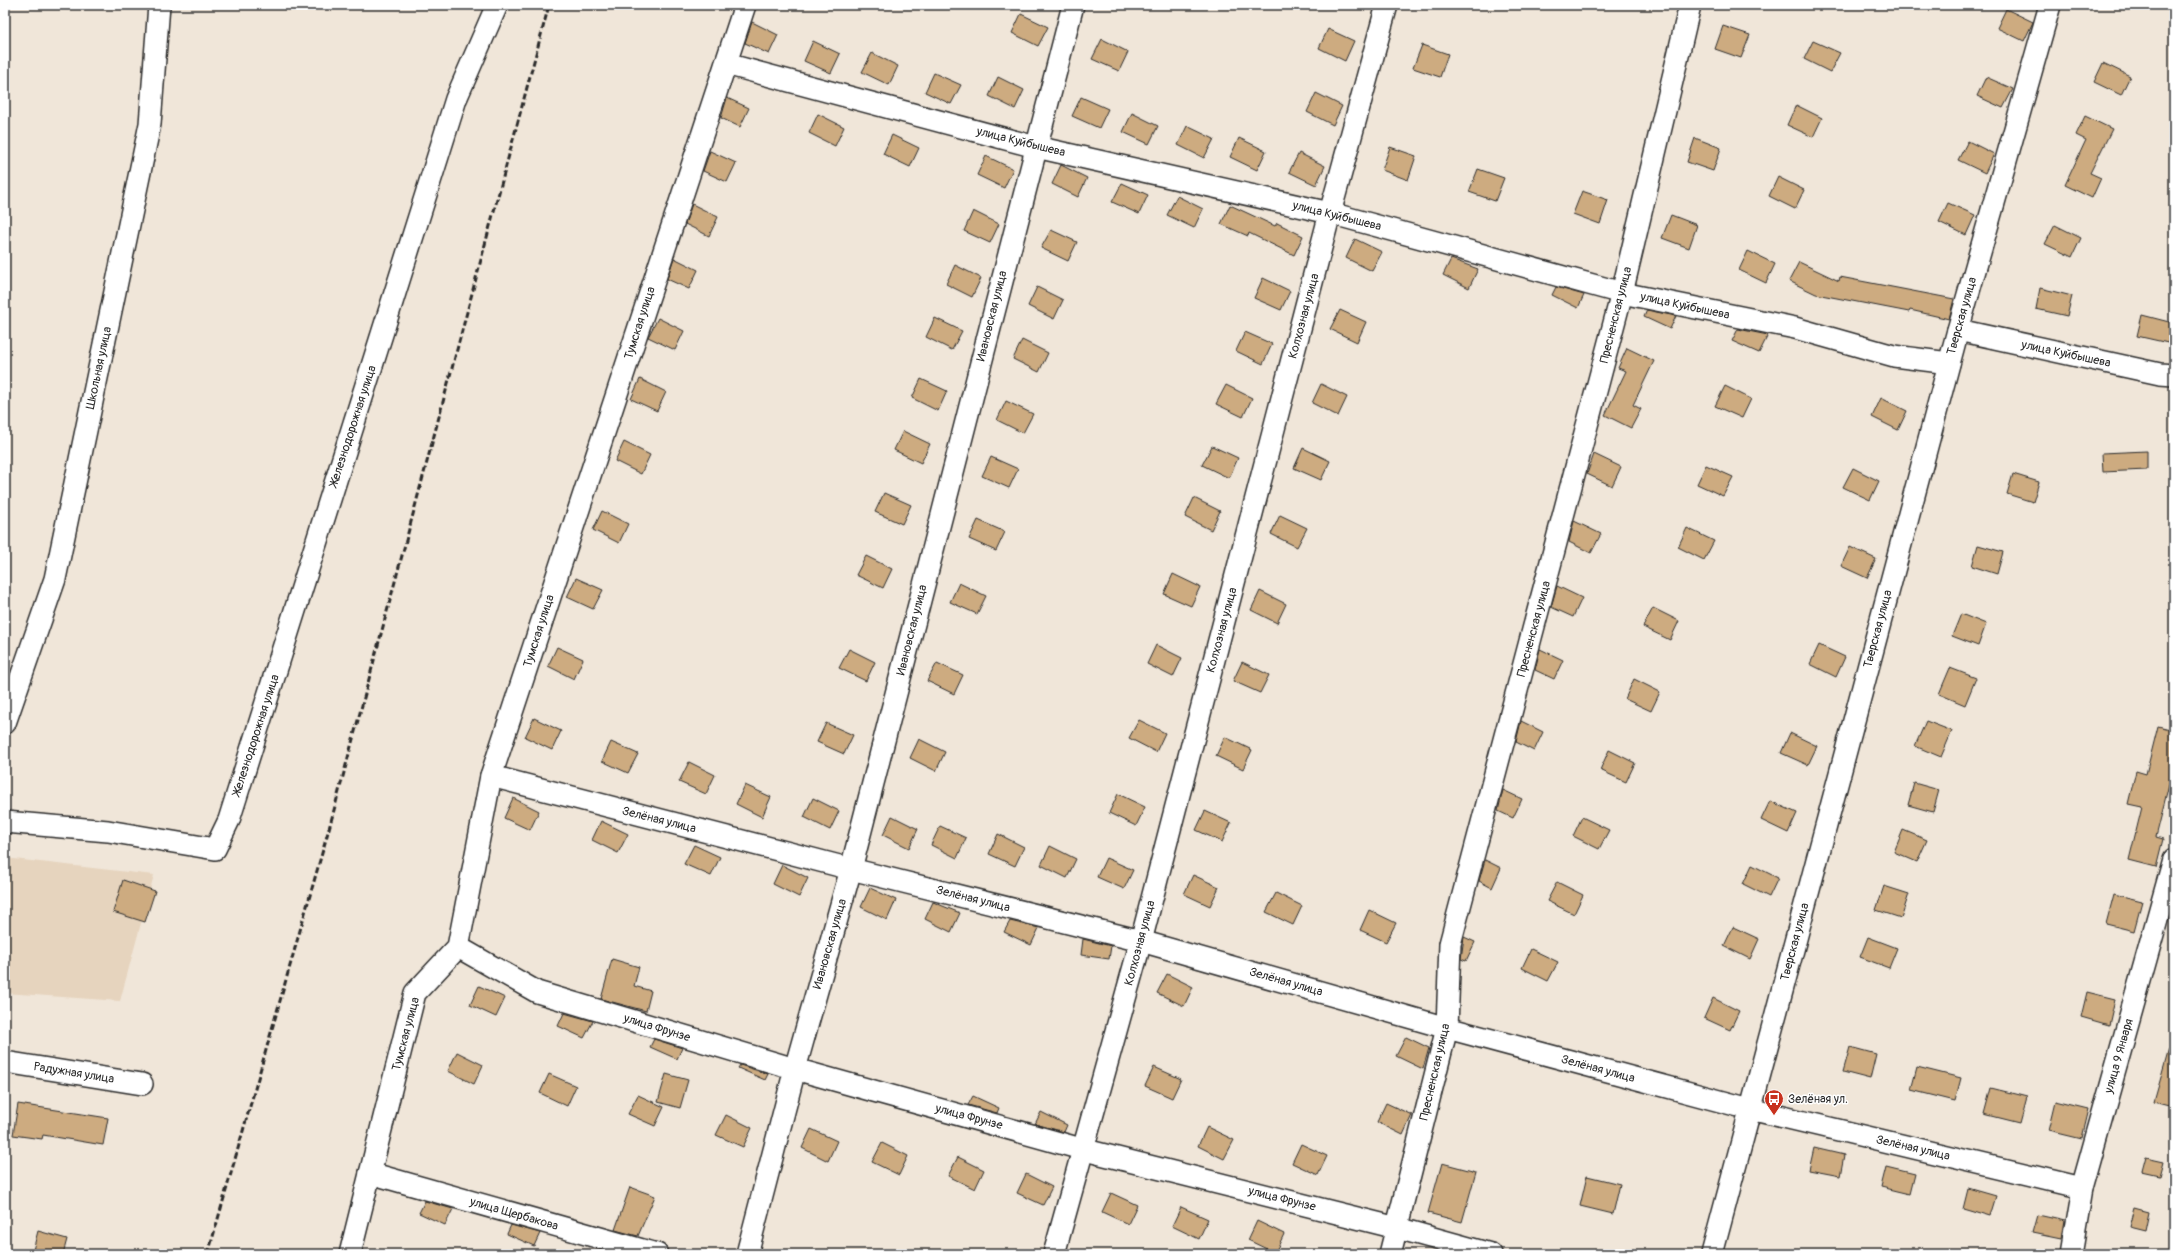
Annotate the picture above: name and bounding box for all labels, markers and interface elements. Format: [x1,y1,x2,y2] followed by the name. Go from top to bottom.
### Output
[974,123,1067,160] street label: улица Куйбышева
[1290,197,1383,234] street label: улица Куйбышева
[1597,265,1635,365] street label: Пресненская улица
[973,269,1011,363] street label: Ивановская улица
[1285,271,1323,360] street label: Колхозная улица
[1944,275,1980,357] street label: Тверская улица
[621,284,659,361] street label: Тумская улица
[1638,289,1731,323] street label: улица Куйбышева
[83,325,115,411] street label: Школьная улица
[2019,337,2112,371] street label: улица Куйбышева
[326,363,380,490] street label: Железнодорожная улица
[1514,579,1554,679] street label: Пресненская улица
[893,583,931,677] street label: Ивановская улица
[1203,585,1241,674] street label: Колхозная улица
[1860,588,1896,670] street label: Тверская улица
[520,592,558,669] street label: Тумская улица
[229,672,283,799] street label: Железнодорожная улица
[621,804,698,837] street label: Зелёная улица
[935,883,1012,916] street label: Зелёная улица
[810,897,850,991] street label: Ивановская улица
[1121,898,1159,987] street label: Колхозная улица
[1777,901,1813,983] street label: Тверская улица
[1248,964,1325,1000] street label: Зелёная улица
[389,995,423,1072] street label: Тумская улица
[621,1010,692,1045] street label: улица Фрунзе
[2101,1017,2137,1096] street label: улица 9 Января
[1417,1022,1454,1122] street label: Пресненская улица
[1560,1052,1637,1086] street label: Зелёная улица
[33,1059,116,1087] street label: Радужная улица
[1763,1088,1785,1116] bus stop icon: Зелёная ул.
[1788,1092,1848,1107] place label: Зелёная ул.
[933,1101,1004,1133] street label: улица Фрунзе
[1874,1132,1952,1164] street label: Зелёная улица
[1246,1183,1317,1215] street label: улица Фрунзе
[467,1194,560,1234] street label: улица Щербакова

